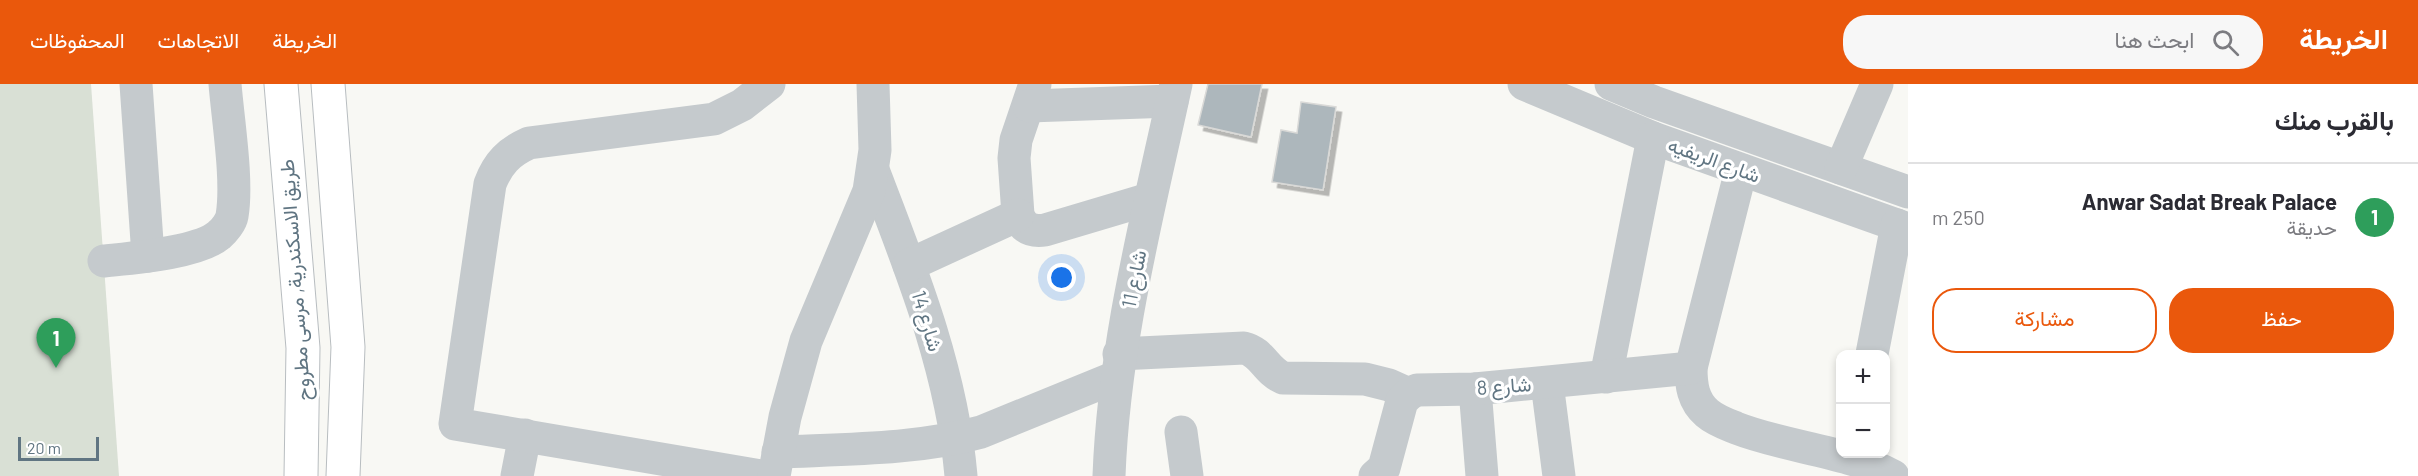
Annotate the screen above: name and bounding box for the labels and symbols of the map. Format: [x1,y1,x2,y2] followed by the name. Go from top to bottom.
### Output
[1664,131,1764,190] street label: شارع الريفيه
[274,158,317,402] street label: طريق الاسكندرية, مرسى مطروح
[1116,248,1153,310] street label: شارع 11
[1047,263,1076,292] your location
[905,287,949,355] street label: شارع 14
[36,318,76,368] pin: 1
[1476,371,1532,402] street label: شارع 8
[18,434,99,462] scale bar

